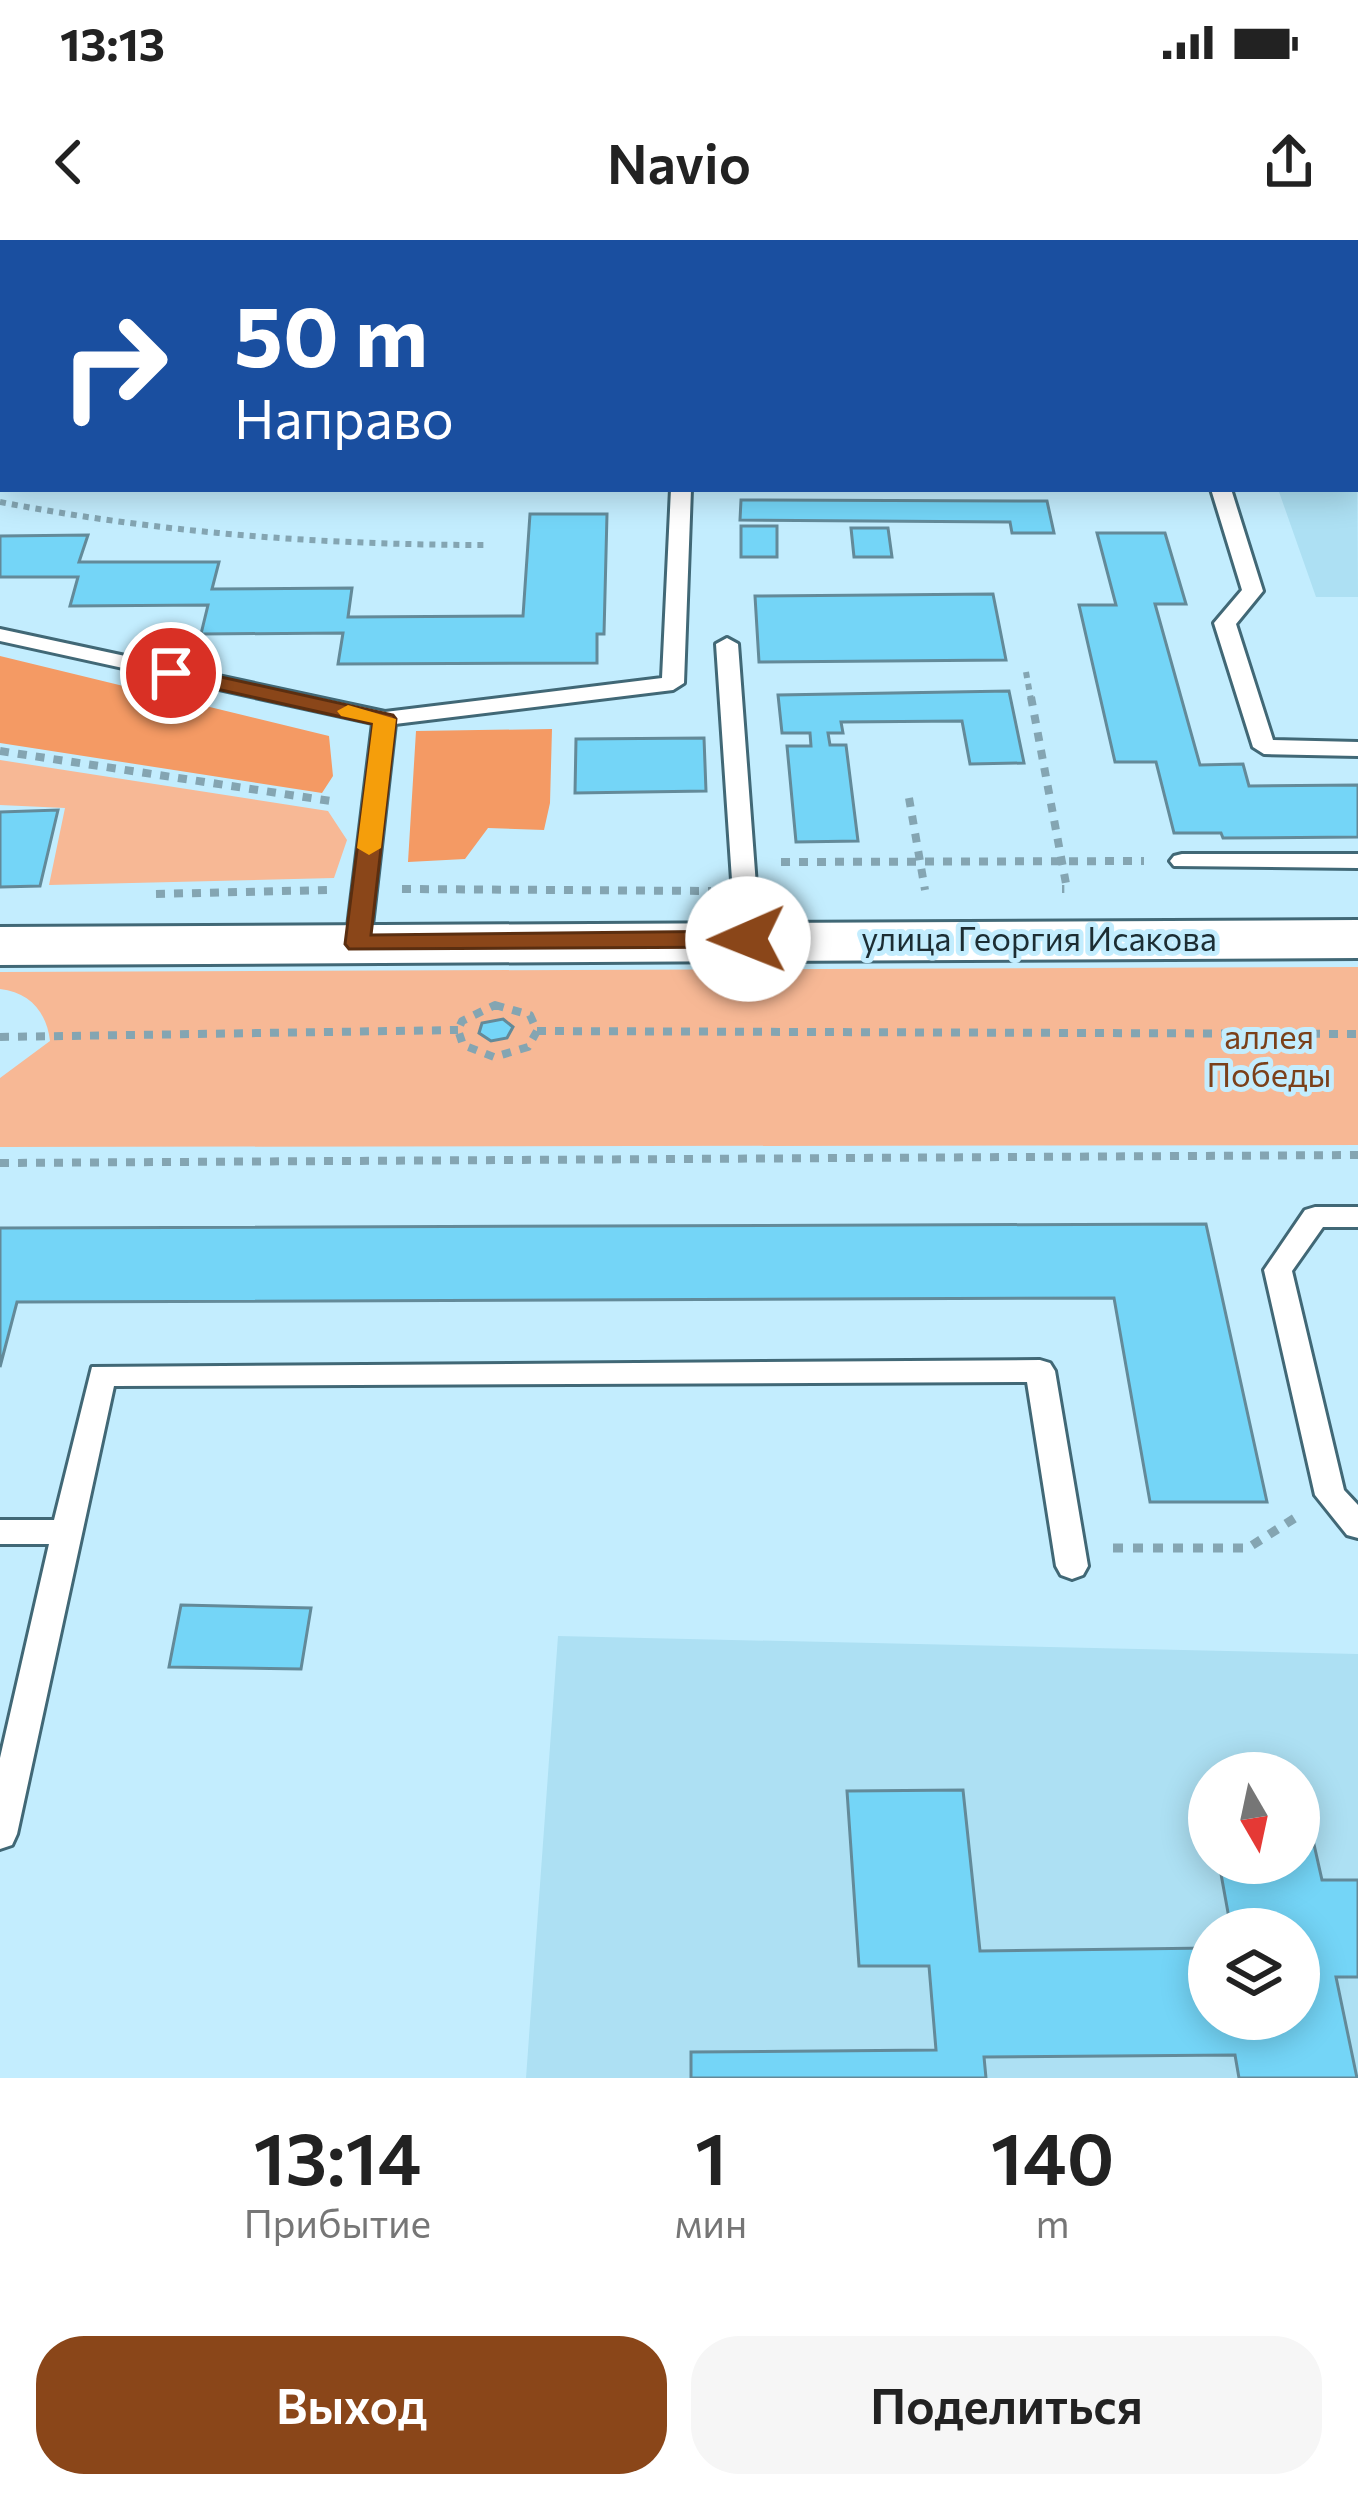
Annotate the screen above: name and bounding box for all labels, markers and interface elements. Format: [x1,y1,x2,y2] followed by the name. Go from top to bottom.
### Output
[60,15,165,70] text: 13:13
[36,129,102,195] icon: back
[607,129,751,195] text: Navio
[1256,129,1322,195] icon: share
[234,282,428,384] text: 50 m
[36,288,192,444] icon: right
[234,384,454,450] text: Направо
[120,622,222,724] pin
[138,640,204,706] icon: arrive
[685,876,811,1002] position arrow
[861,917,1217,958] street label: улица Георгия Исакова
[1206,1015,1332,1094] park label: аллея Победы
[1188,1752,1320,1884] north arrow
[1188,1752,1320,2040] map controls
[1188,1908,1320,2040] button: layers
[253,2112,421,2200] text: 13:14
[695,2112,727,2200] text: 1
[991,2112,1114,2200] text: 140
[244,2198,431,2246] text: Прибытие
[675,2198,747,2246] text: мин
[1036,2198,1070,2246] text: m
[36,2336,667,2474] button: Выход
[691,2336,1322,2474] button: Поделиться

